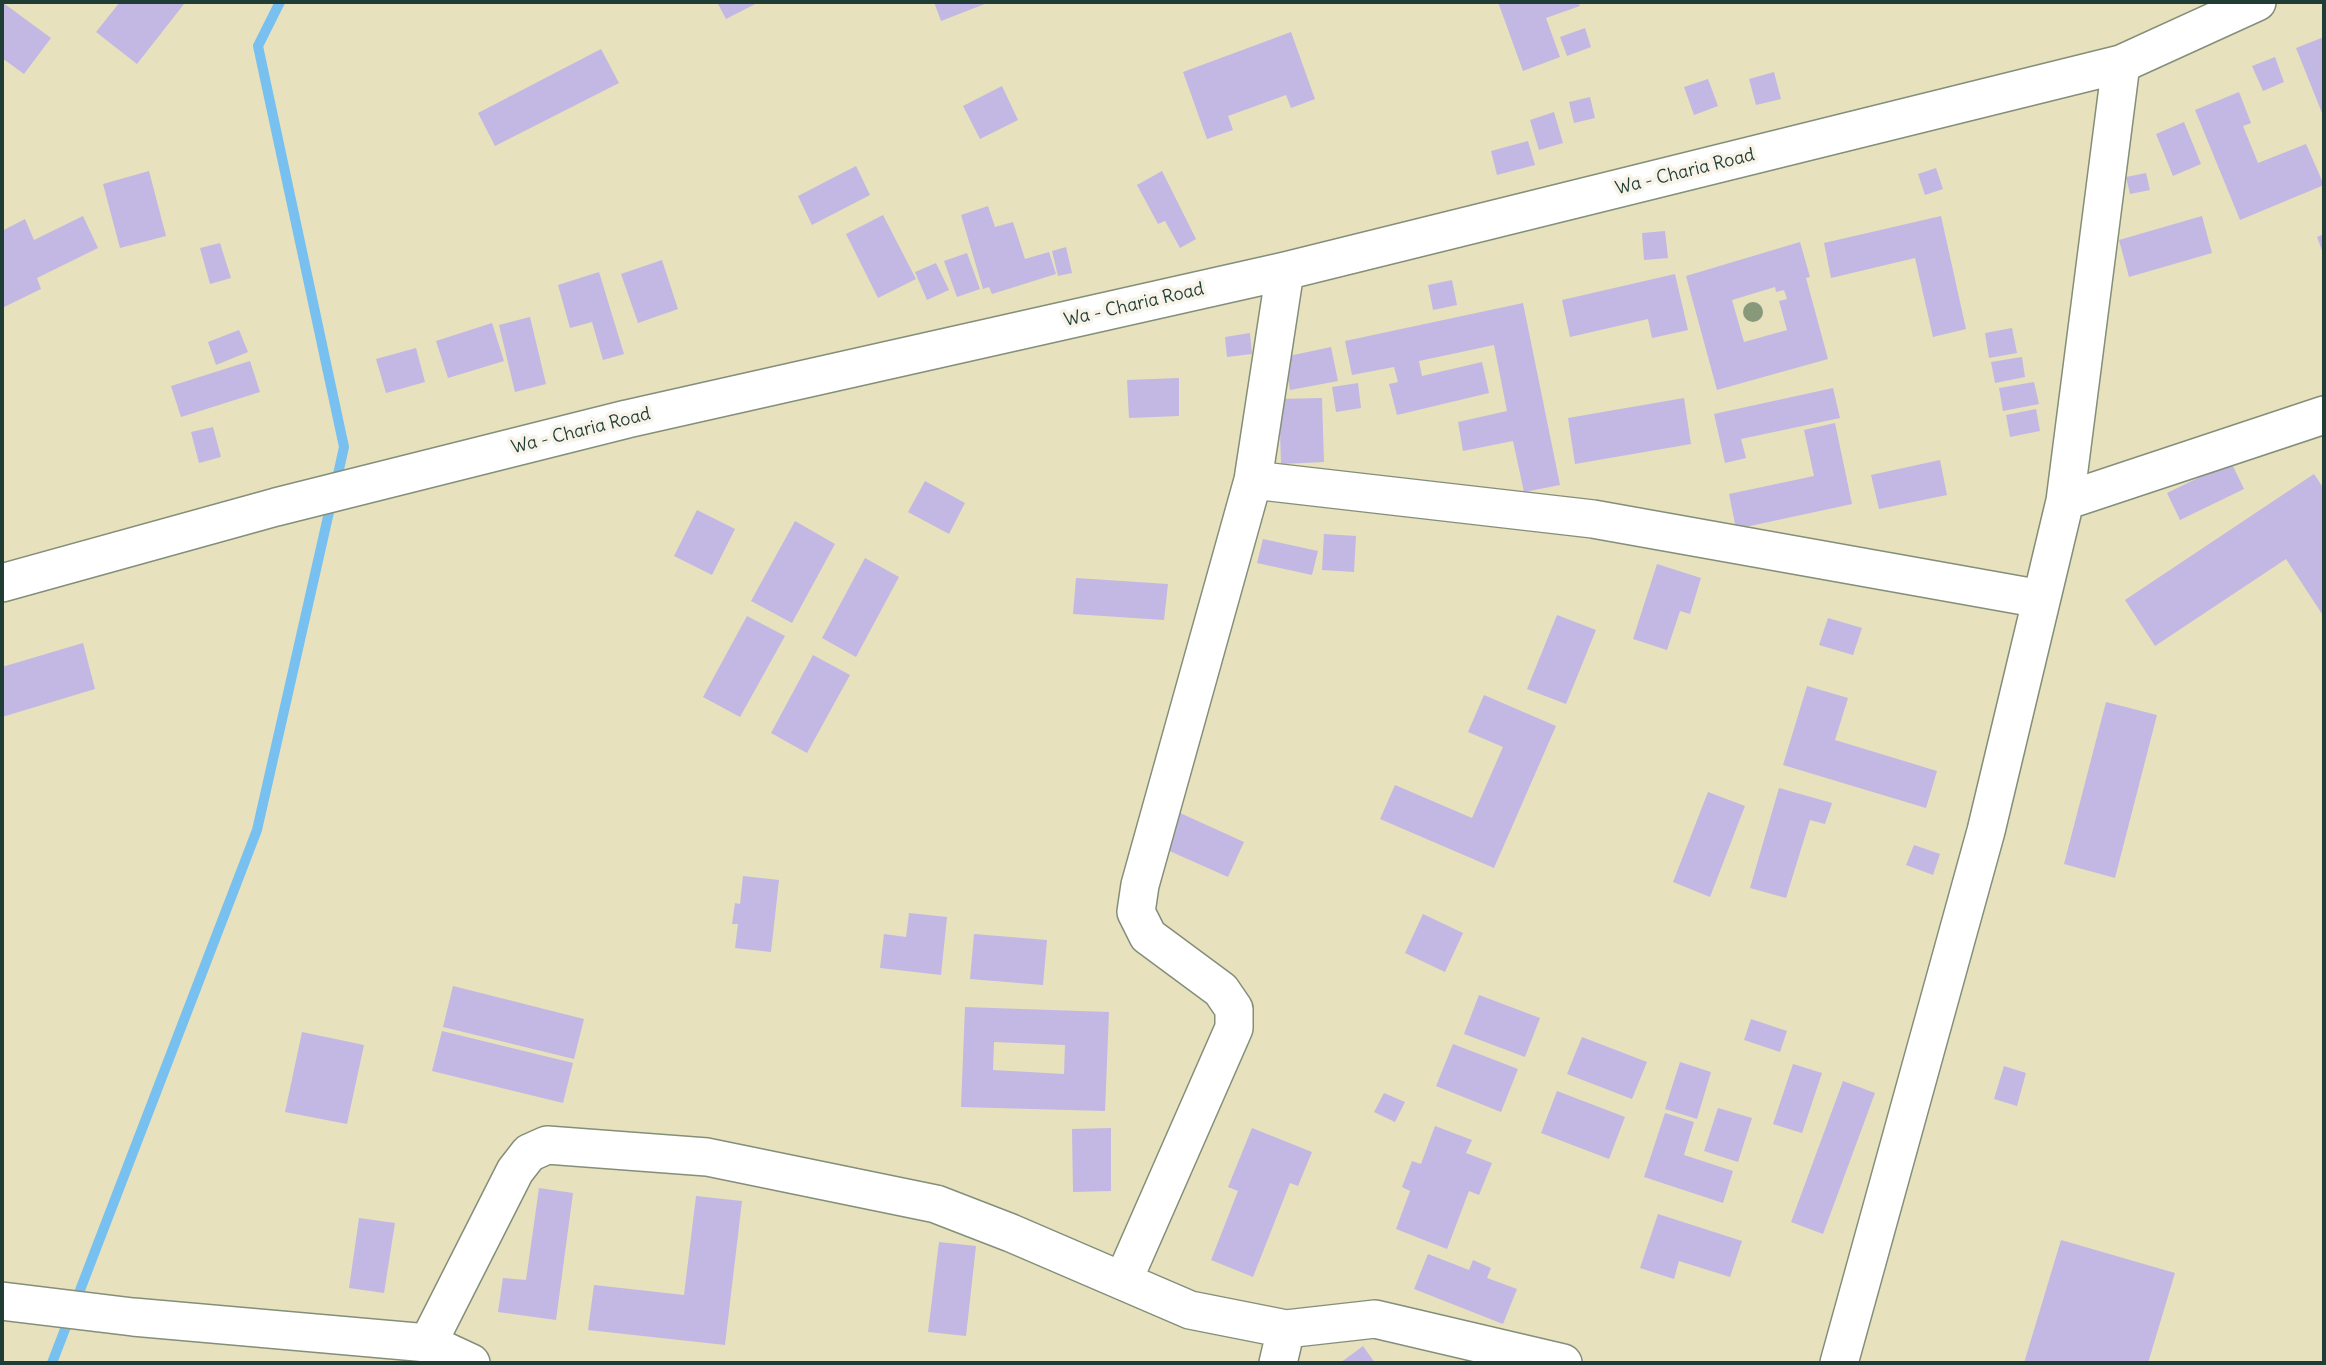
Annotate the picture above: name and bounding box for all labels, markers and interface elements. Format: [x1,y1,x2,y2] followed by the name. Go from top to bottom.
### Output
[1613,144,1757,200] street label: Wa - Charia Road
[1062,278,1206,332] street label: Wa - Charia Road
[509,403,653,459] street label: Wa - Charia Road

